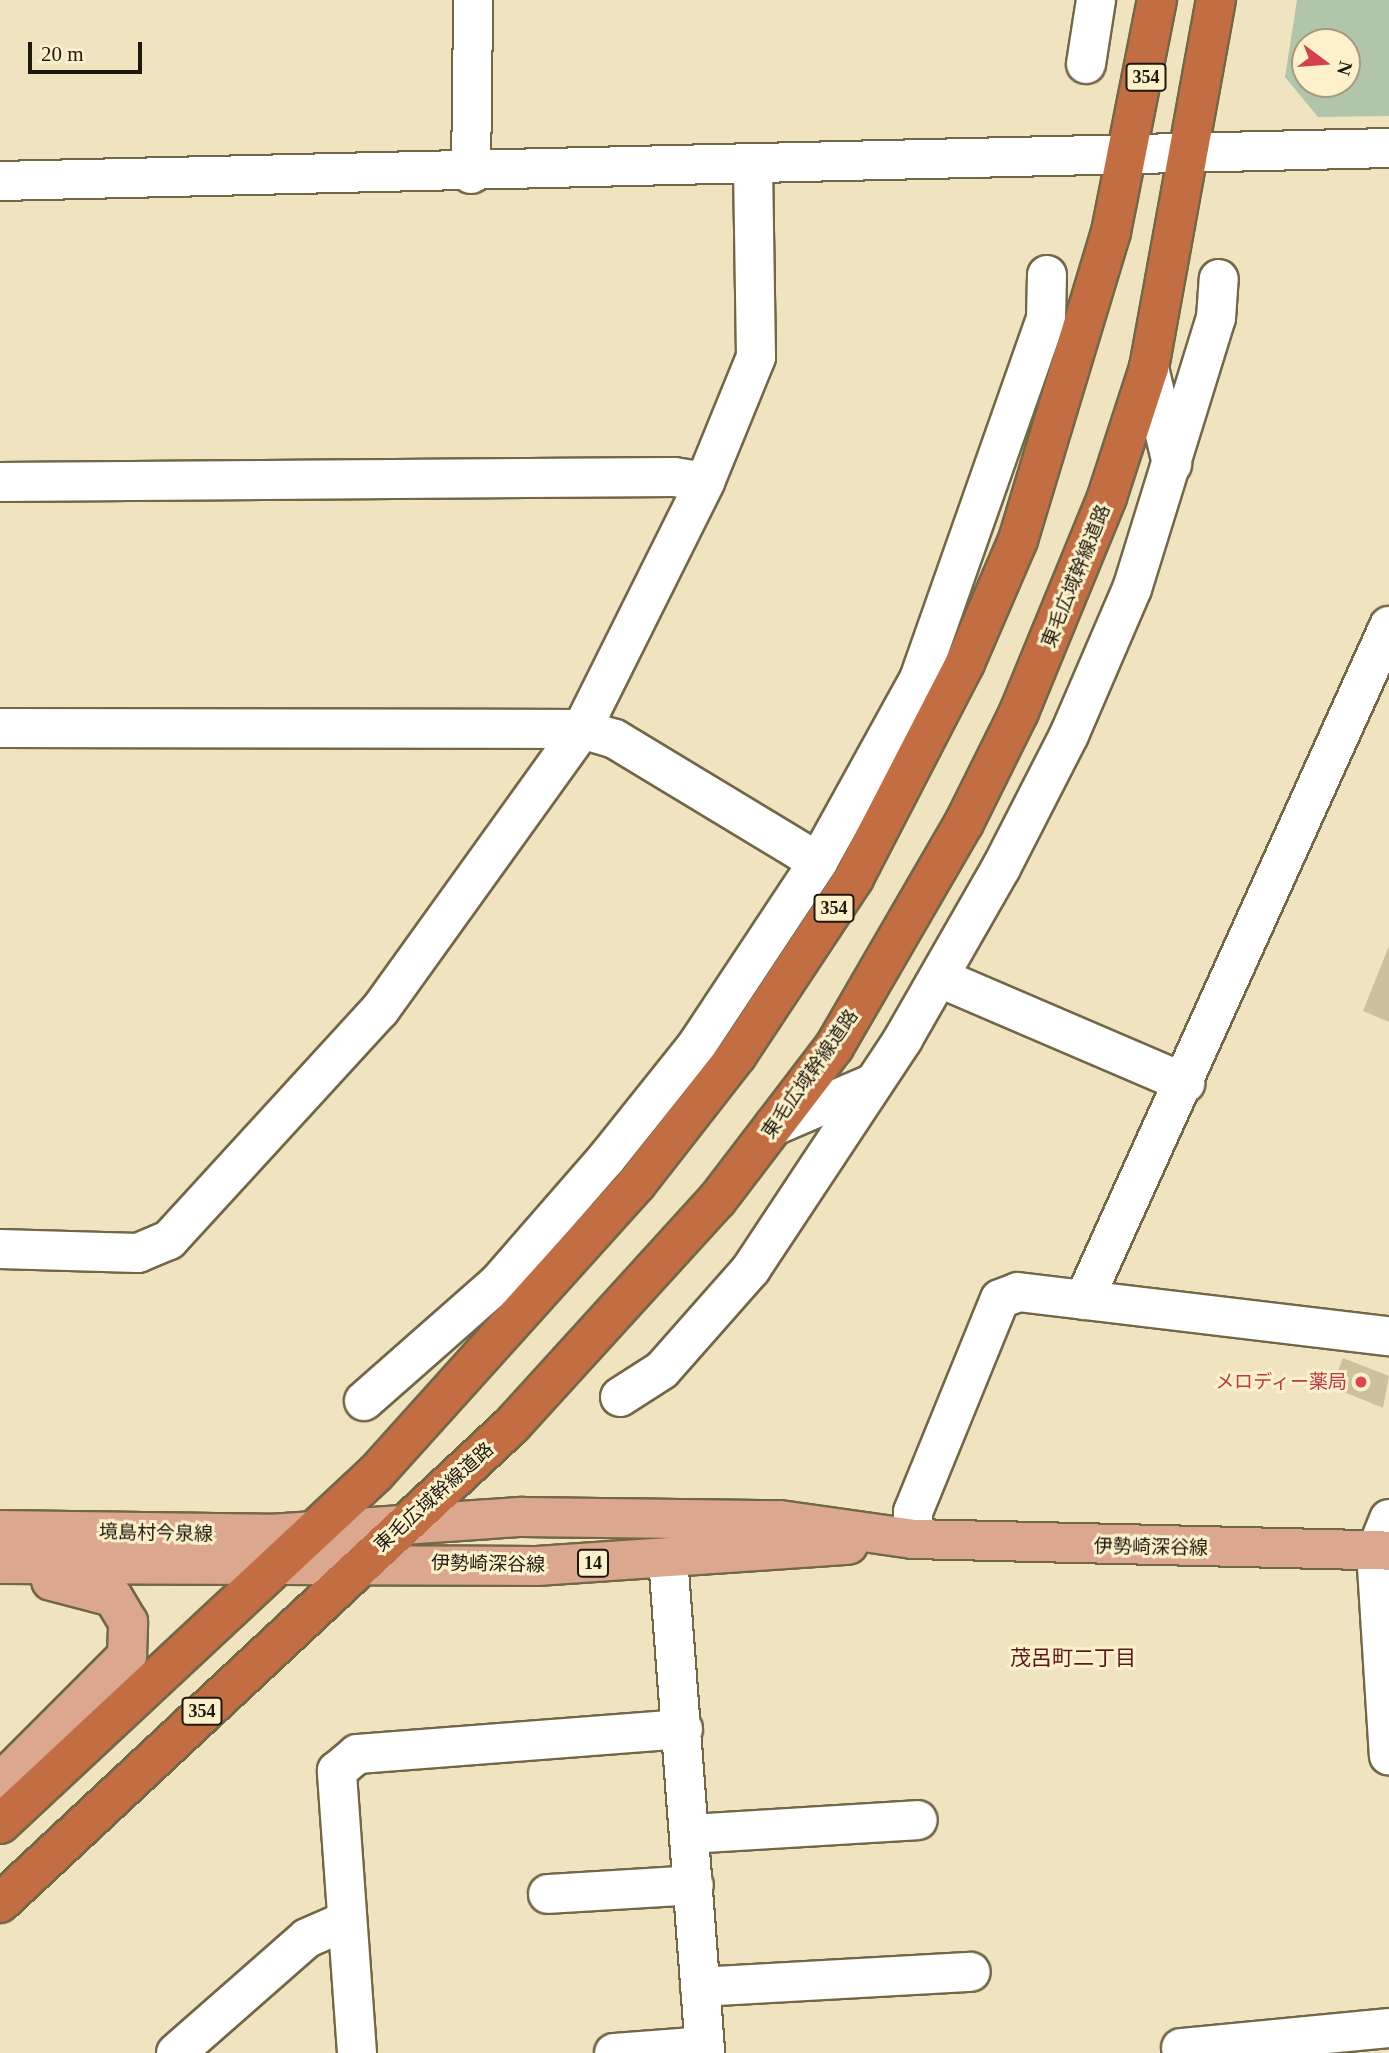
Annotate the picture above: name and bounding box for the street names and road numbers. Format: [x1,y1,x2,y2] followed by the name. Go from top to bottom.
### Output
[1125,62,1167,92] road number: 354
[1037,501,1115,651] street label: 東毛広域幹線道路
[813,894,855,923] road number: 354
[757,1005,863,1143] street label: 東毛広域幹線道路
[370,1438,498,1556] street label: 東毛広域幹線道路
[99,1521,213,1545] street label: 境島村今泉線
[1094,1535,1208,1559] street label: 伊勢崎深谷線
[576,1548,610,1578] road number: 14
[431,1552,545,1576] street label: 伊勢崎深谷線
[181,1696,223,1726] road number: 354

